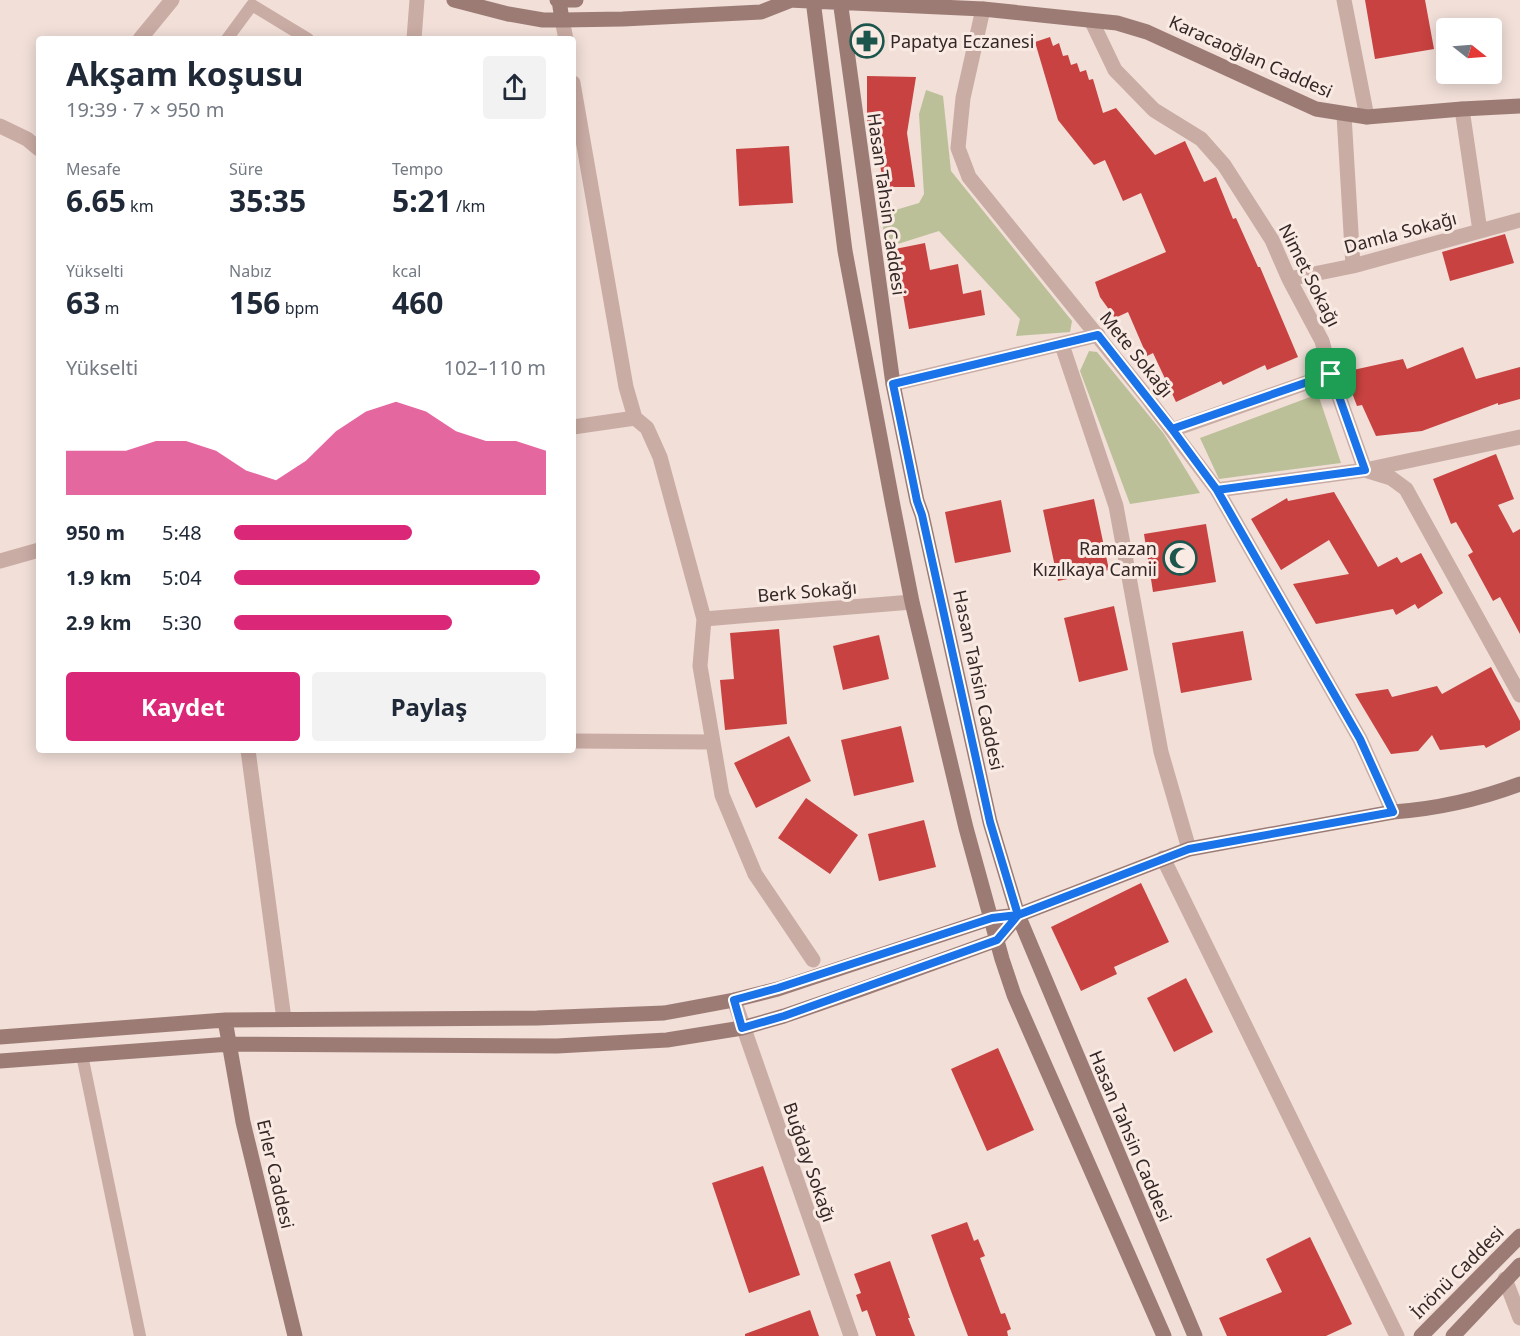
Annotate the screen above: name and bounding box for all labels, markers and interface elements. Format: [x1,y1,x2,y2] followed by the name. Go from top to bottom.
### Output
[1165,9,1337,103] street label: Karacaoğlan Caddesi
[1436,18,1502,84] north arrow
[1436,18,1502,84] map controls
[849,23,885,59] pharmacy icon: Papatya Eczanesi
[890,29,1034,53] place label: Papatya Eczanesi
[66,51,304,96] text: Akşam koşusu
[483,56,546,119] button: share
[66,96,224,123] text: 19:39 · 7 × 950 m
[862,111,912,297] street label: Hasan Tahsin Caddesi
[66,158,121,180] text: Mesafe
[229,158,263,180] text: Süre
[392,158,443,180] text: Tempo
[66,180,126,221] text: 6.65
[229,180,306,221] text: 35:35
[392,180,452,221] text: 5:21
[126,195,154,217] text: km
[452,195,486,217] text: /km
[1341,205,1459,259] street label: Damla Sokağı
[1274,219,1346,331] street label: Nimet Sokağı
[66,260,124,282] text: Yükselti
[229,260,272,282] text: Nabız
[392,260,421,282] text: kcal
[66,282,100,323] text: 63
[229,282,280,323] text: 156
[392,282,443,323] text: 460
[100,297,119,319] text: m
[280,297,319,319] text: bpm
[1095,306,1179,402] street label: Mete Sokağı
[1305,348,1356,399] pin
[66,354,138,381] text: Yükselti
[443,354,546,381] text: 102–110 m
[1314,357,1347,390] icon: arrive
[66,519,125,546] text: 950 m
[162,519,202,546] text: 5:48
[1032,536,1157,581] place label: Ramazan Kızılkaya Camii
[1162,540,1198,576] mosque icon: Ramazan Kızılkaya Camii
[66,564,132,591] text: 1.9 km
[162,564,202,591] text: 5:04
[756,575,858,607] street label: Berk Sokağı
[948,588,1010,772] street label: Hasan Tahsin Caddesi
[66,609,132,636] text: 2.9 km
[162,609,202,636] text: 5:30
[66,672,300,741] button: Kaydet
[312,672,546,741] button: Paylaş
[1084,1047,1178,1225] street label: Hasan Tahsin Caddesi
[778,1099,842,1225] street label: Buğday Sokağı
[252,1117,300,1231] street label: Erler Caddesi
[1405,1220,1509,1324] street label: İnönü Caddesi

